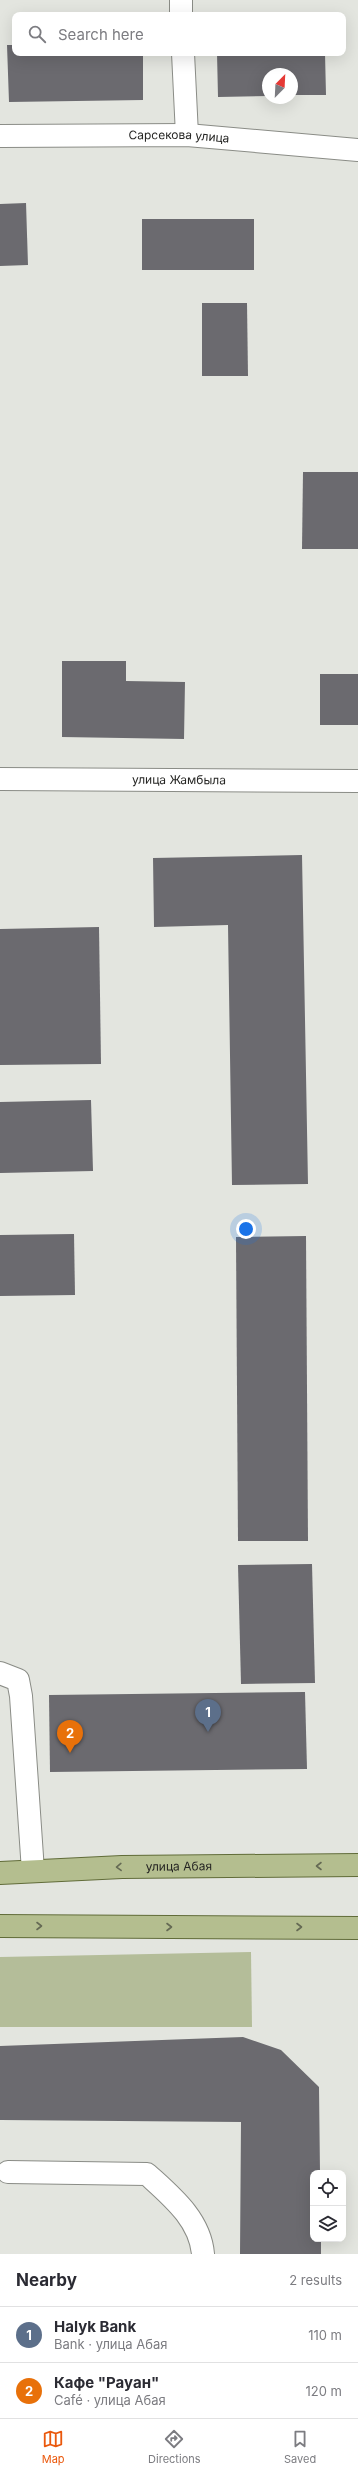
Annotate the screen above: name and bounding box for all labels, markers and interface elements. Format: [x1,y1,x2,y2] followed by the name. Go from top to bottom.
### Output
[12,12,346,56] search box
[26,23,48,45] icon: search
[58,25,144,44] text: Search here
[262,68,298,104] north arrow
[128,127,230,146] street label: Сарсекова улица
[132,772,226,787] street label: улица Жамбыла
[236,1219,256,1239] your location
[195,1699,221,1732] pin: 1
[57,1720,83,1753] pin: 2
[146,1858,212,1874] street label: улица Абая
[316,1862,322,1870] one-way arrow
[116,1863,122,1871] one-way arrow
[36,1922,42,1930] one-way arrow
[166,1923,172,1931] one-way arrow
[296,1923,302,1931] one-way arrow
[310,2170,346,2242] map controls
[310,2170,346,2206] button: locate
[310,2206,346,2242] button: layers
[16,2270,77,2290] text: Nearby
[289,2272,342,2288] text: 2 results
[54,2317,136,2336] text: Halyk Bank
[26,2327,32,2343] text: 1
[308,2327,342,2343] text: 110 m
[54,2336,167,2352] text: Bank · улица Абая
[54,2373,159,2392] text: Кафе "Рауан"
[25,2383,33,2399] text: 2
[306,2383,342,2399] text: 120 m
[54,2392,166,2408] text: Café · улица Абая
[42,2428,65,2466] tab: Map
[148,2428,201,2466] tab: Directions
[284,2428,316,2466] tab: Saved

